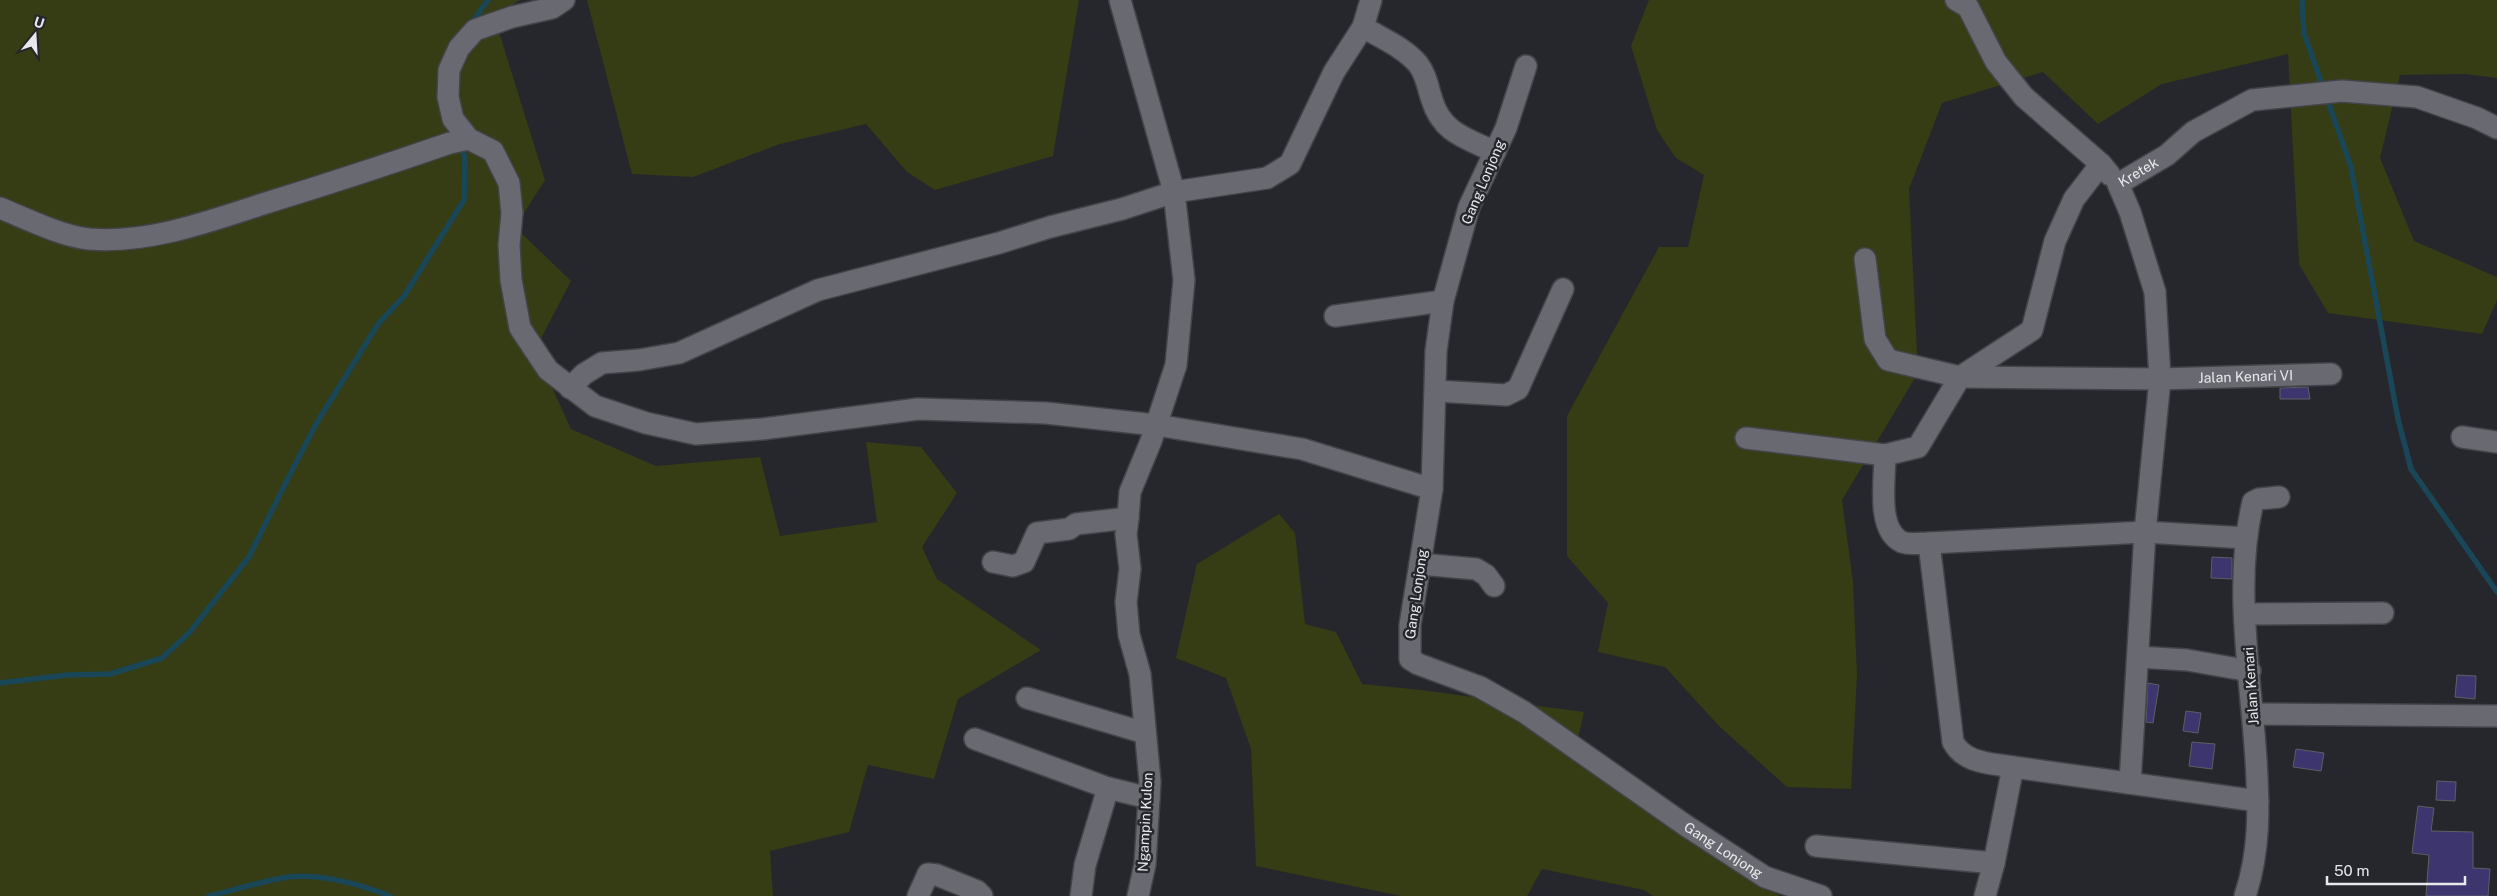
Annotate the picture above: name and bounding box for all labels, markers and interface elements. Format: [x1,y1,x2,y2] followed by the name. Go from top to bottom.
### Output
[10,10,60,60] north arrow
[32,13,46,32] text: U
[1458,137,1508,227] street label: Gang Lonjong
[2115,154,2161,190] street label: Kretek
[2198,367,2293,386] street label: Jalan Kenari VI
[1402,548,1430,640] street label: Gang Lonjong
[2240,646,2262,726] street label: Jalan Kenari
[1134,772,1156,872] street label: Ngampin Kulon
[1681,819,1766,882] street label: Gang Lonjong
[2327,854,2464,886] scale bar
[2334,862,2369,879] text: 50 m

